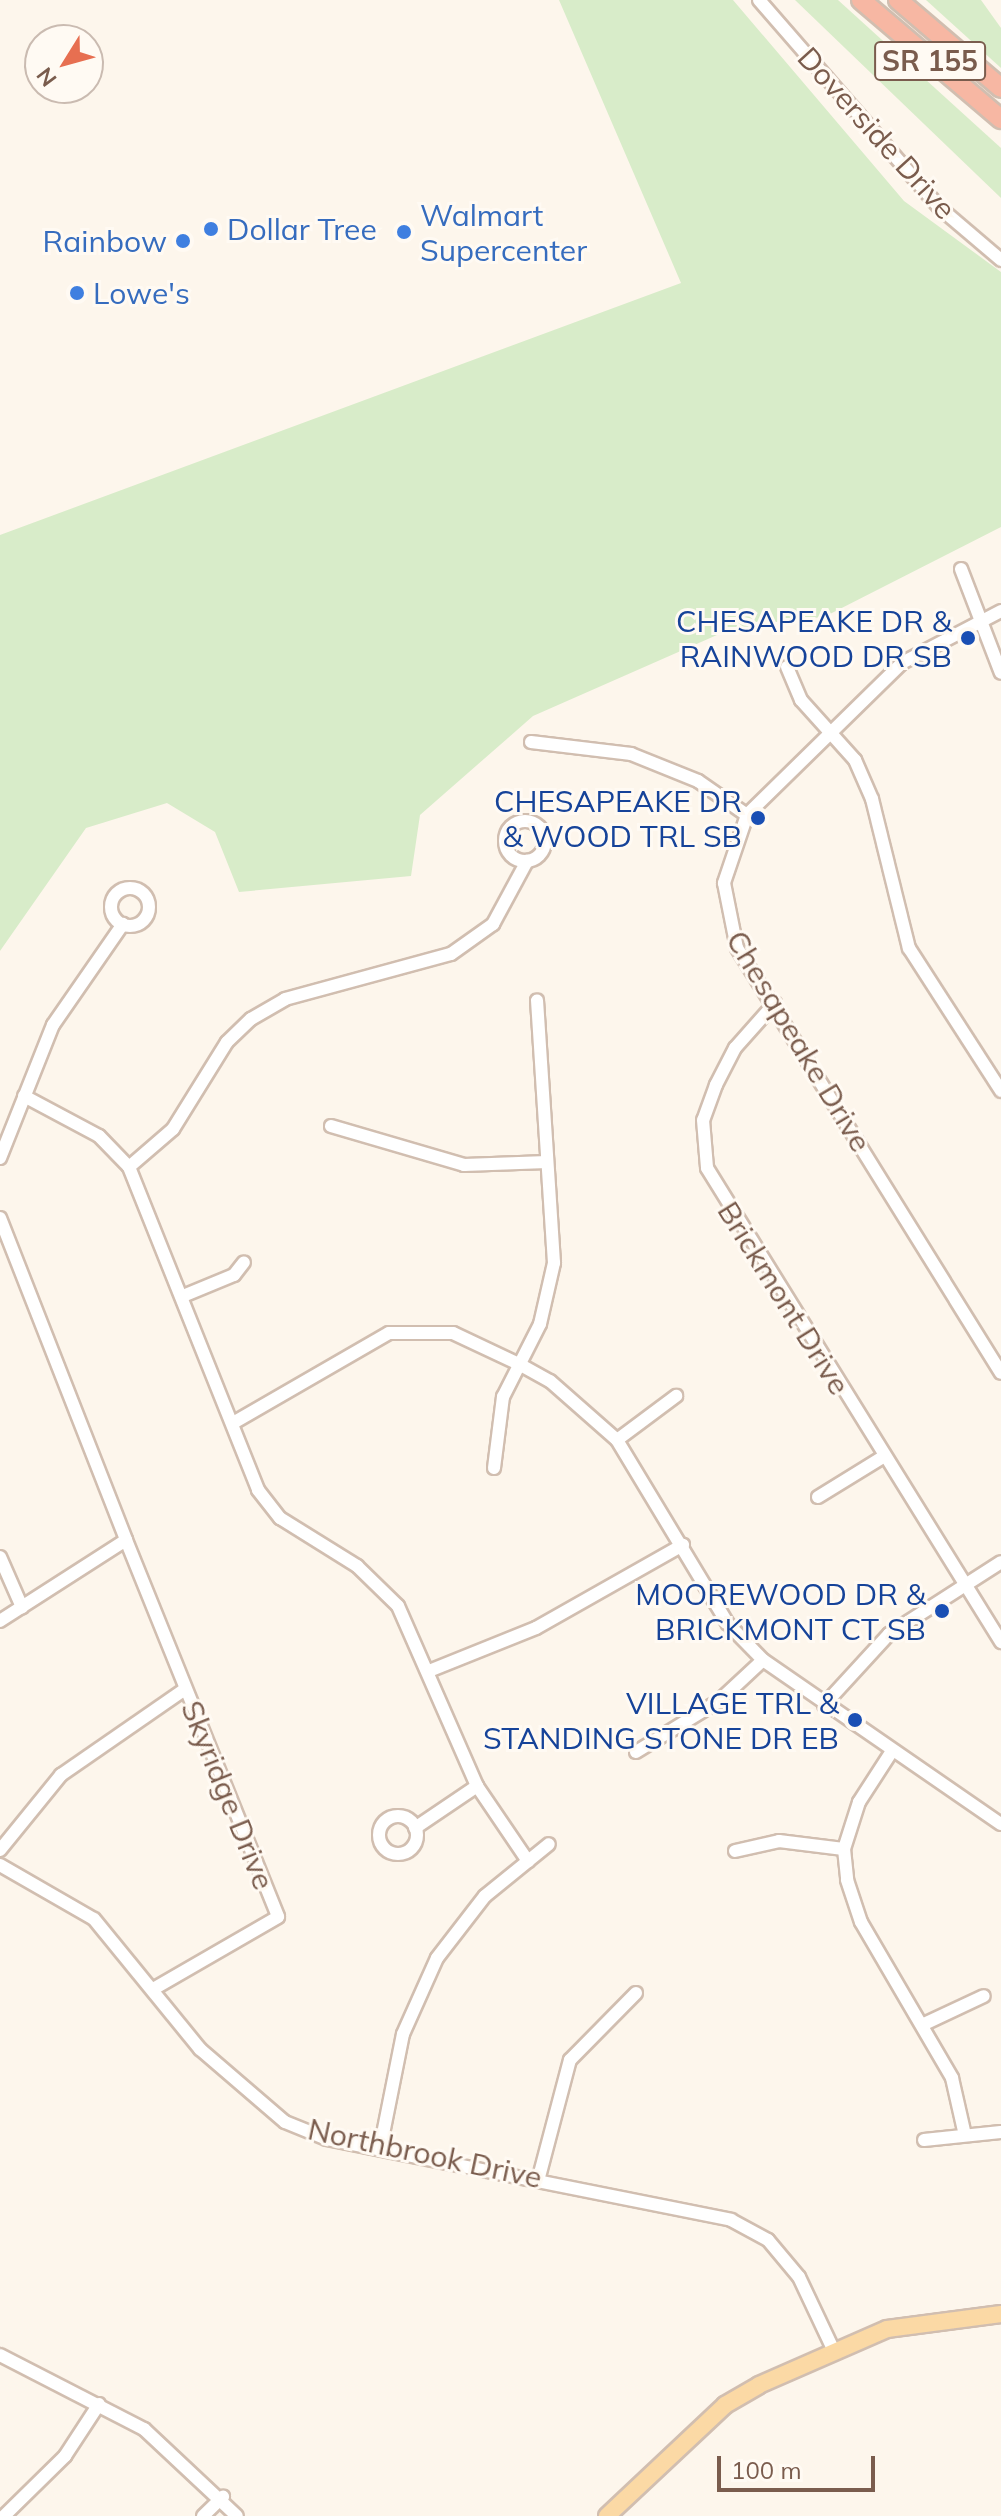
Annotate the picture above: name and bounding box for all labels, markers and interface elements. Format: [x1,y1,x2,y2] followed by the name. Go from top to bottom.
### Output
[24,24,104,104] north arrow
[874,37,986,85] road number: SR 155
[790,40,964,226] street label: Doverside Drive
[30,62,63,92] text: N
[420,197,587,268] place label: Walmart Supercenter
[227,211,377,247] place label: Dollar Tree
[202,220,220,238] marker: Dollar Tree
[43,223,167,259] place label: Rainbow
[395,223,413,241] marker: Walmart Supercenter
[174,232,192,250] marker: Rainbow
[93,275,190,311] place label: Lowe's
[68,284,86,302] marker: Lowe's
[676,603,952,674] place label: CHESAPEAKE DR & RAINWOOD DR SB
[959,629,977,647] marker: CHESAPEAKE DR & RAINWOOD DR SB
[494,783,742,854] place label: CHESAPEAKE DR & WOOD TRL SB
[749,809,767,827] marker: CHESAPEAKE DR & WOOD TRL SB
[719,924,879,1158] street label: Chesapeake Drive
[710,1195,858,1401] street label: Brickmont Drive
[635,1576,926,1646] place label: MOOREWOOD DR & BRICKMONT CT SB
[933,1602,951,1620] marker: MOOREWOOD DR & BRICKMONT CT SB
[483,1685,839,1756] place label: VILLAGE TRL & STANDING STONE DR EB
[174,1695,282,1895] street label: Skyridge Drive
[846,1711,864,1729] marker: VILLAGE TRL & STANDING STONE DR EB
[305,2111,545,2195] street label: Northbrook Drive
[721,2440,879,2490] scale bar
[731,2455,802,2485] text: 100 m

